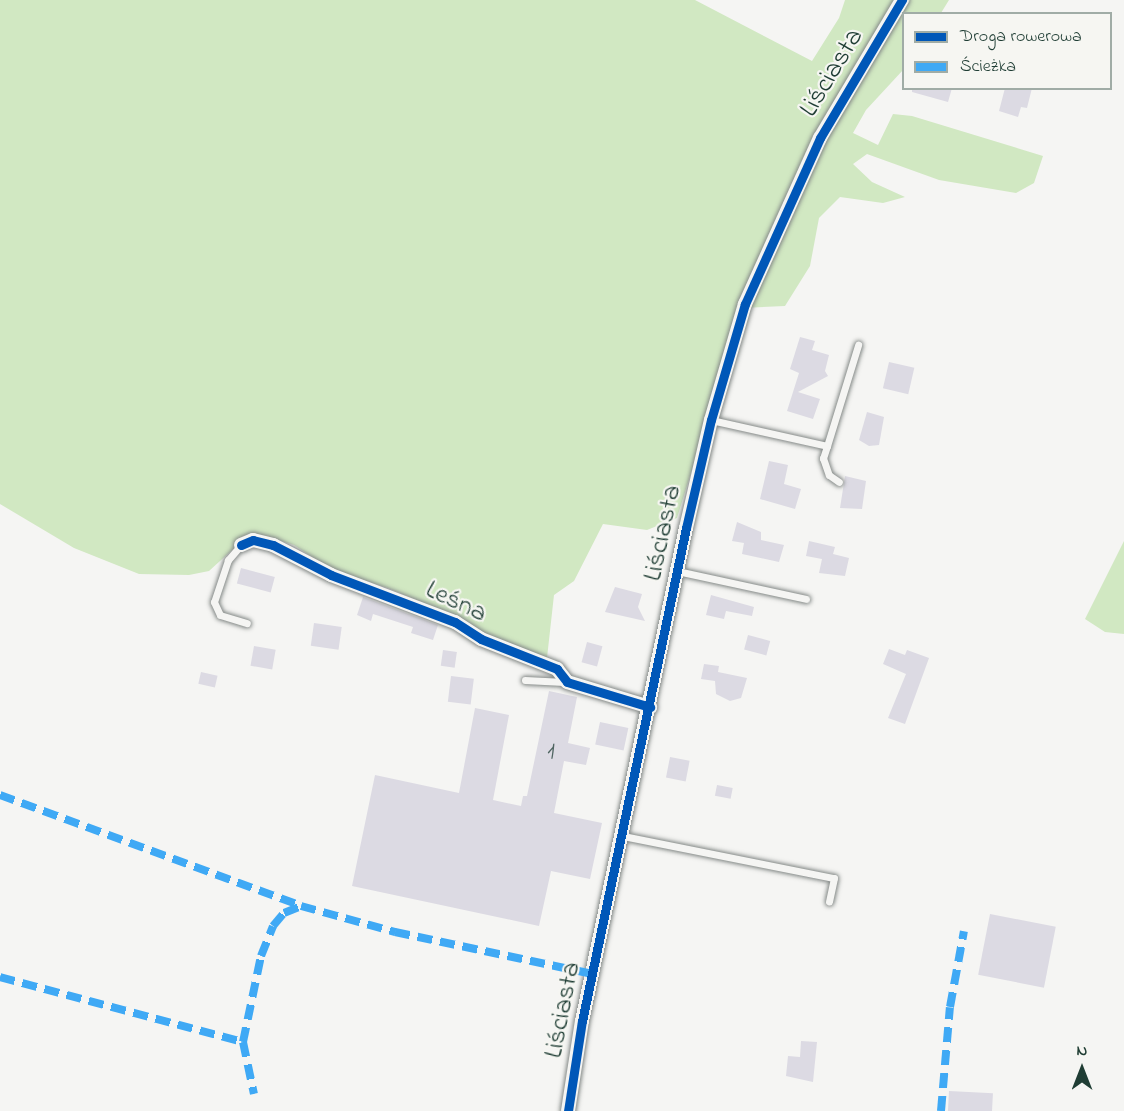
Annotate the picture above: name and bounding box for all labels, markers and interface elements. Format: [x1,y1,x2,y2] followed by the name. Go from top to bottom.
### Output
[902,12,1112,90] legend
[793,23,871,123] street label: Liściasta
[960,24,1082,50] text: Droga rowerowa
[960,54,1016,80] text: Ścieżka
[637,482,689,584] street label: Liściasta
[420,574,492,630] street label: Leśna
[547,739,555,767] house number: 1
[538,959,588,1061] street label: Liściasta
[1052,1039,1112,1099] north arrow
[1077,1039,1087,1063] text: N

